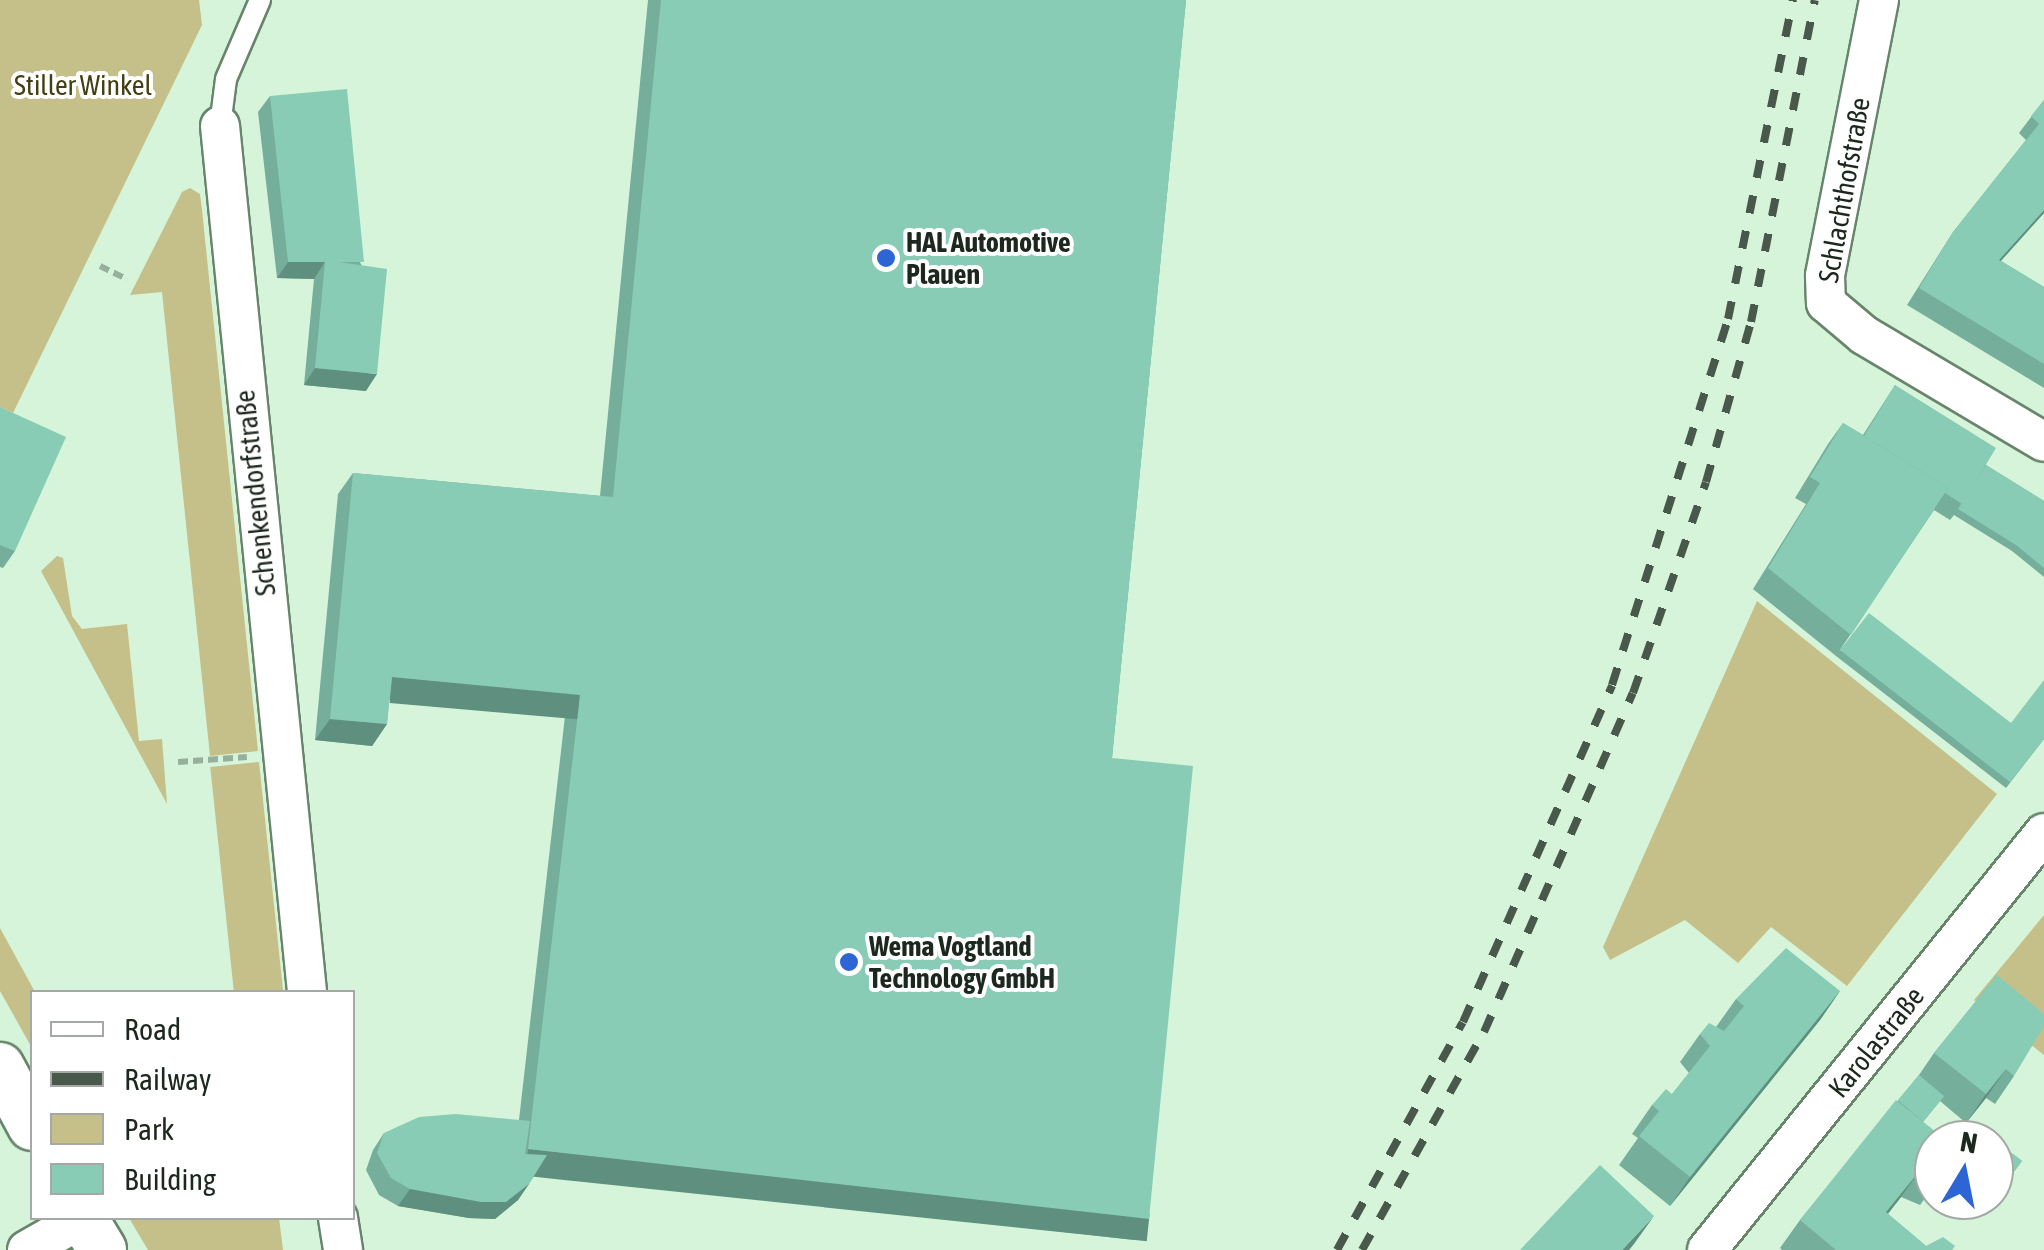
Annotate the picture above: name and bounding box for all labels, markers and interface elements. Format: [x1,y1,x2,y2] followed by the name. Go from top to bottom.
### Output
[14,68,152,102] park label: Stiller Winkel
[1811,95,1877,285] street label: Schlachthofstraße
[906,225,1071,291] place label: HAL Automotive Plauen
[875,247,897,269] marker: HAL Automotive Plauen
[227,388,283,598] street label: Schenkendorfstraße
[869,929,1055,995] place label: Wema Vogtland Technology GmbH
[838,951,860,973] marker: Wema Vogtland Technology GmbH
[1821,980,1931,1104] street label: Karolastraße
[30,990,355,1220] legend
[124,1012,181,1046] text: Road
[124,1062,211,1096] text: Railway
[124,1112,174,1146] text: Park
[1914,1120,2014,1220] north arrow
[1958,1125,1980,1160] text: N
[124,1162,216,1196] text: Building

